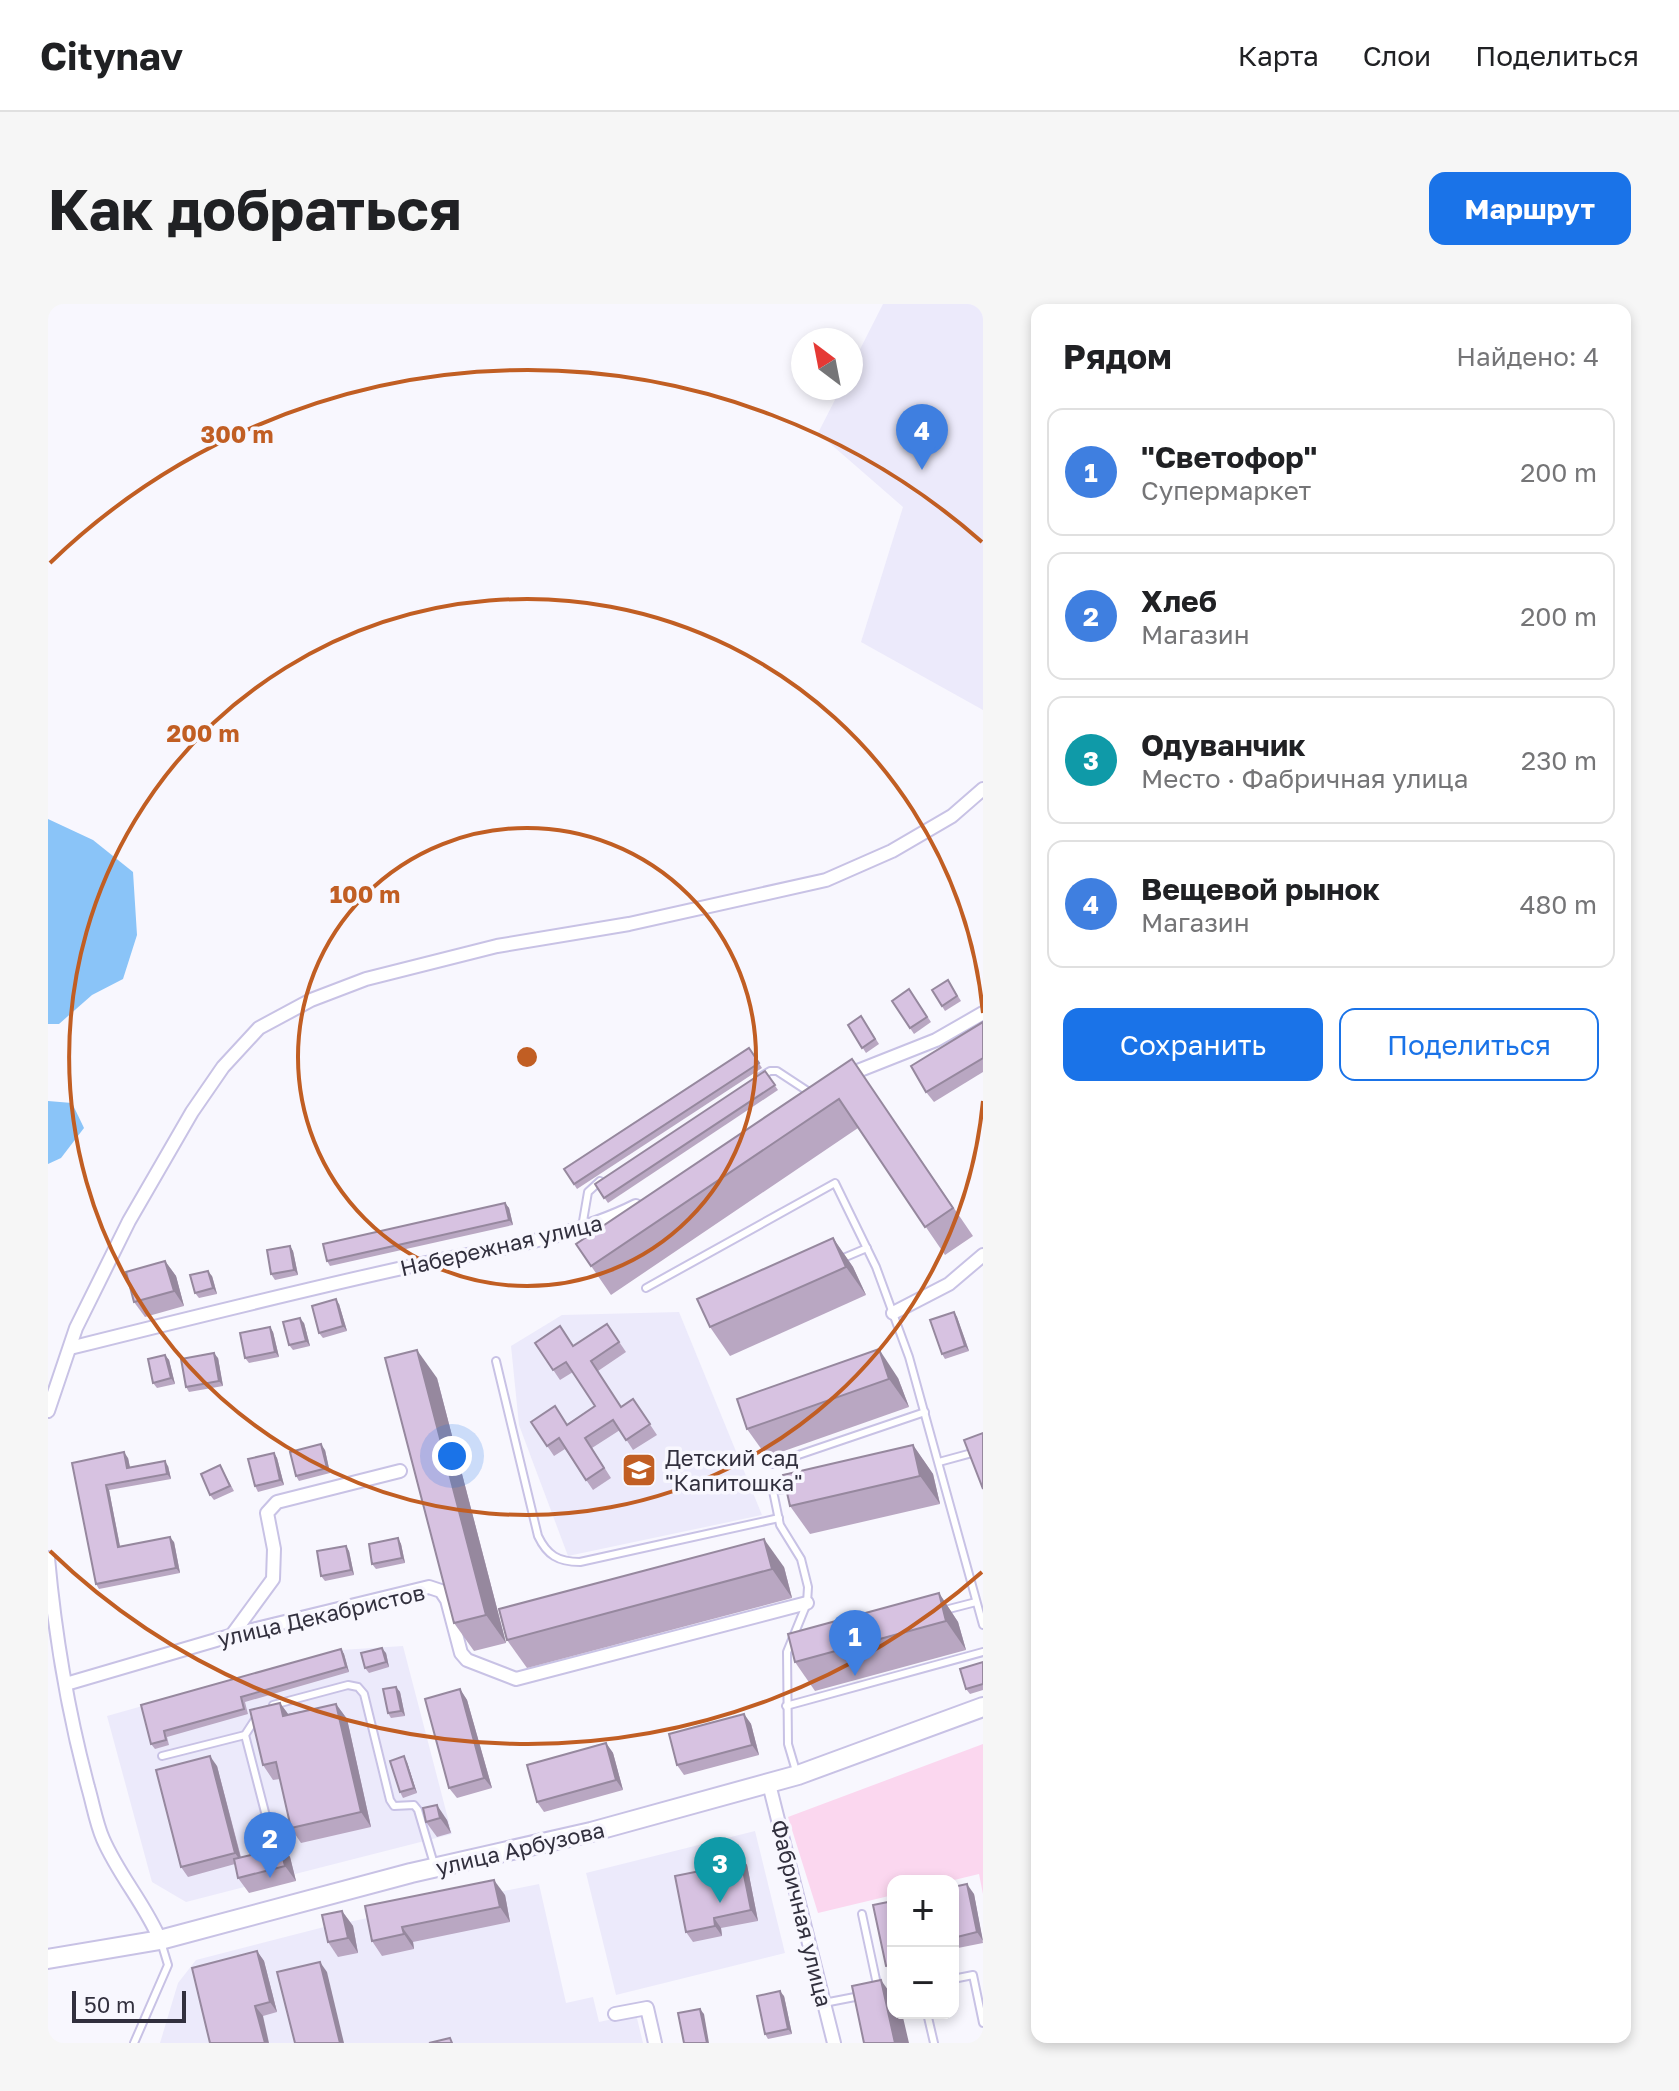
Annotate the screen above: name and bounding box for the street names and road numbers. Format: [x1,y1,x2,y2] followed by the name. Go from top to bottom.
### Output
[397,1209,605,1281] street label: Набережная улица
[215,1578,427,1652] street label: улица Декабристов
[433,1815,607,1881] street label: улица Арбузова
[766,1817,838,2009] street label: Фабричная улица

